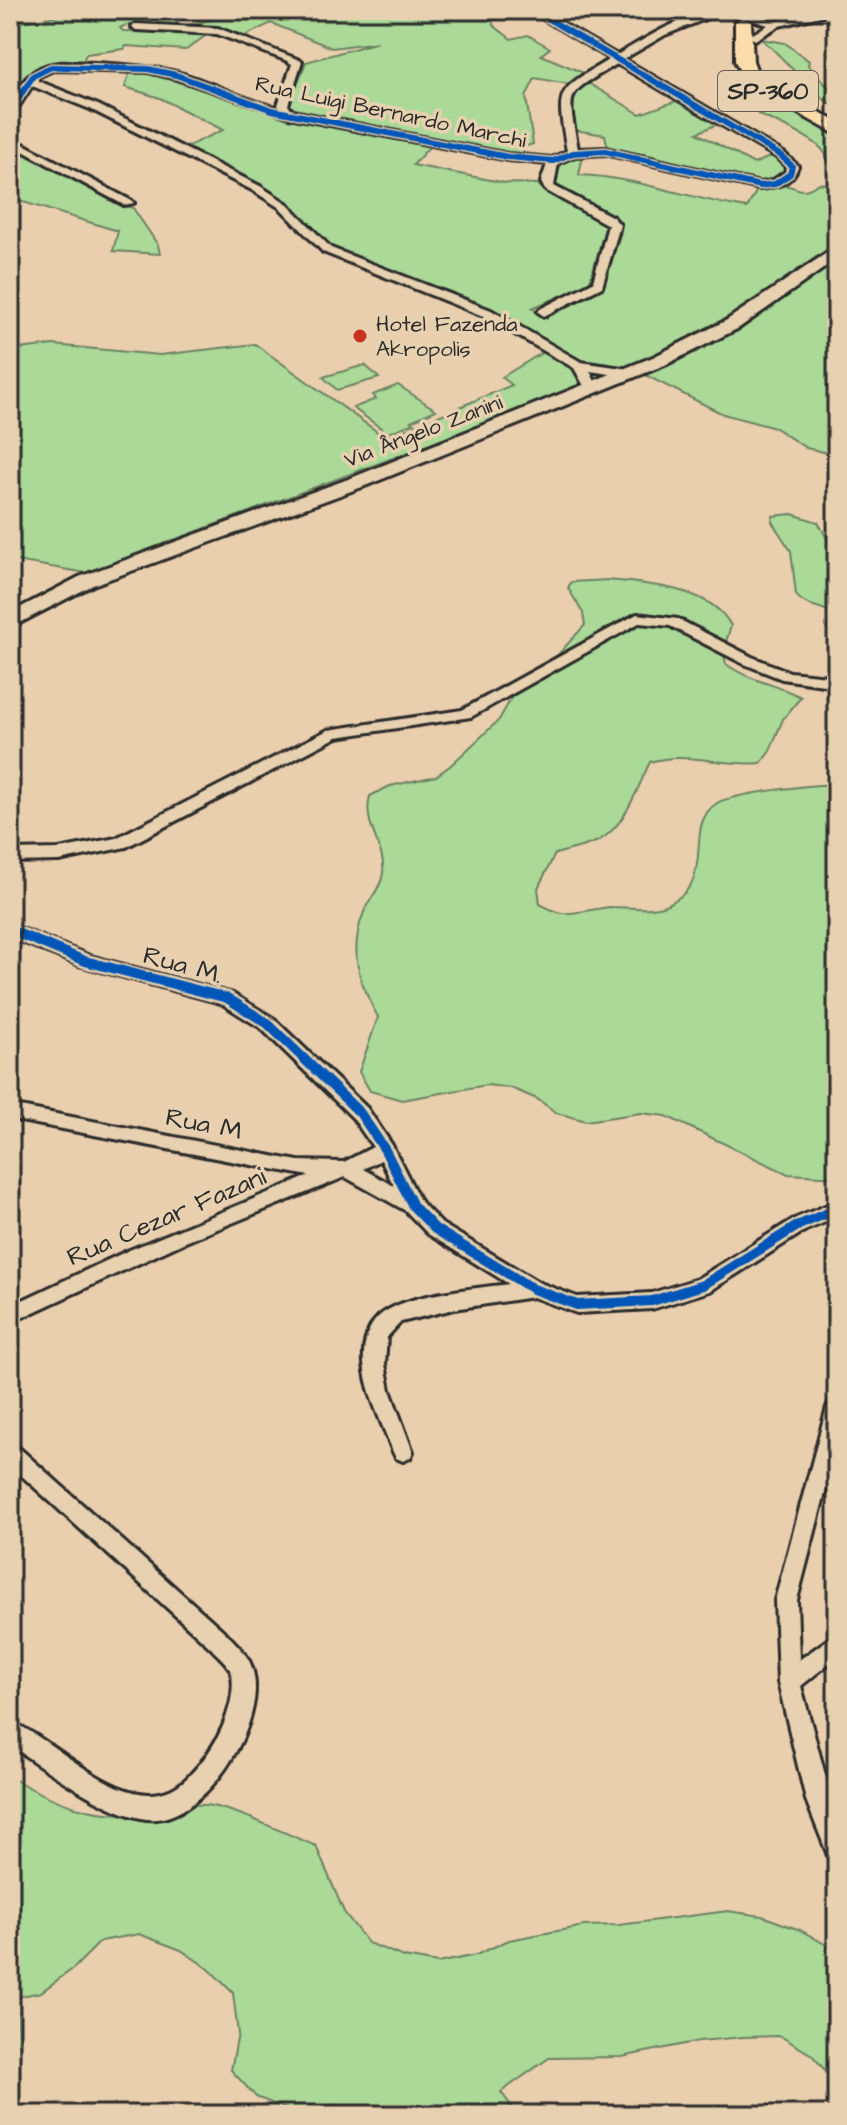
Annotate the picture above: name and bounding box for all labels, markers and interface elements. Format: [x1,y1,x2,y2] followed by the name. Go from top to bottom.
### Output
[252,69,529,157] street label: Rua Luigi Bernardo Marchi
[718,71,818,111] road number: SP-360
[376,309,517,365] place label: Hotel Fazenda Akropolis
[351,327,369,345] marker: Hotel Fazenda Akropolis
[340,387,508,477] street label: Via Ângelo Zanini
[139,937,226,993] street label: Rua M.
[163,1099,245,1149] street label: Rua M
[61,1159,272,1275] street label: Rua Cezar Fazani

